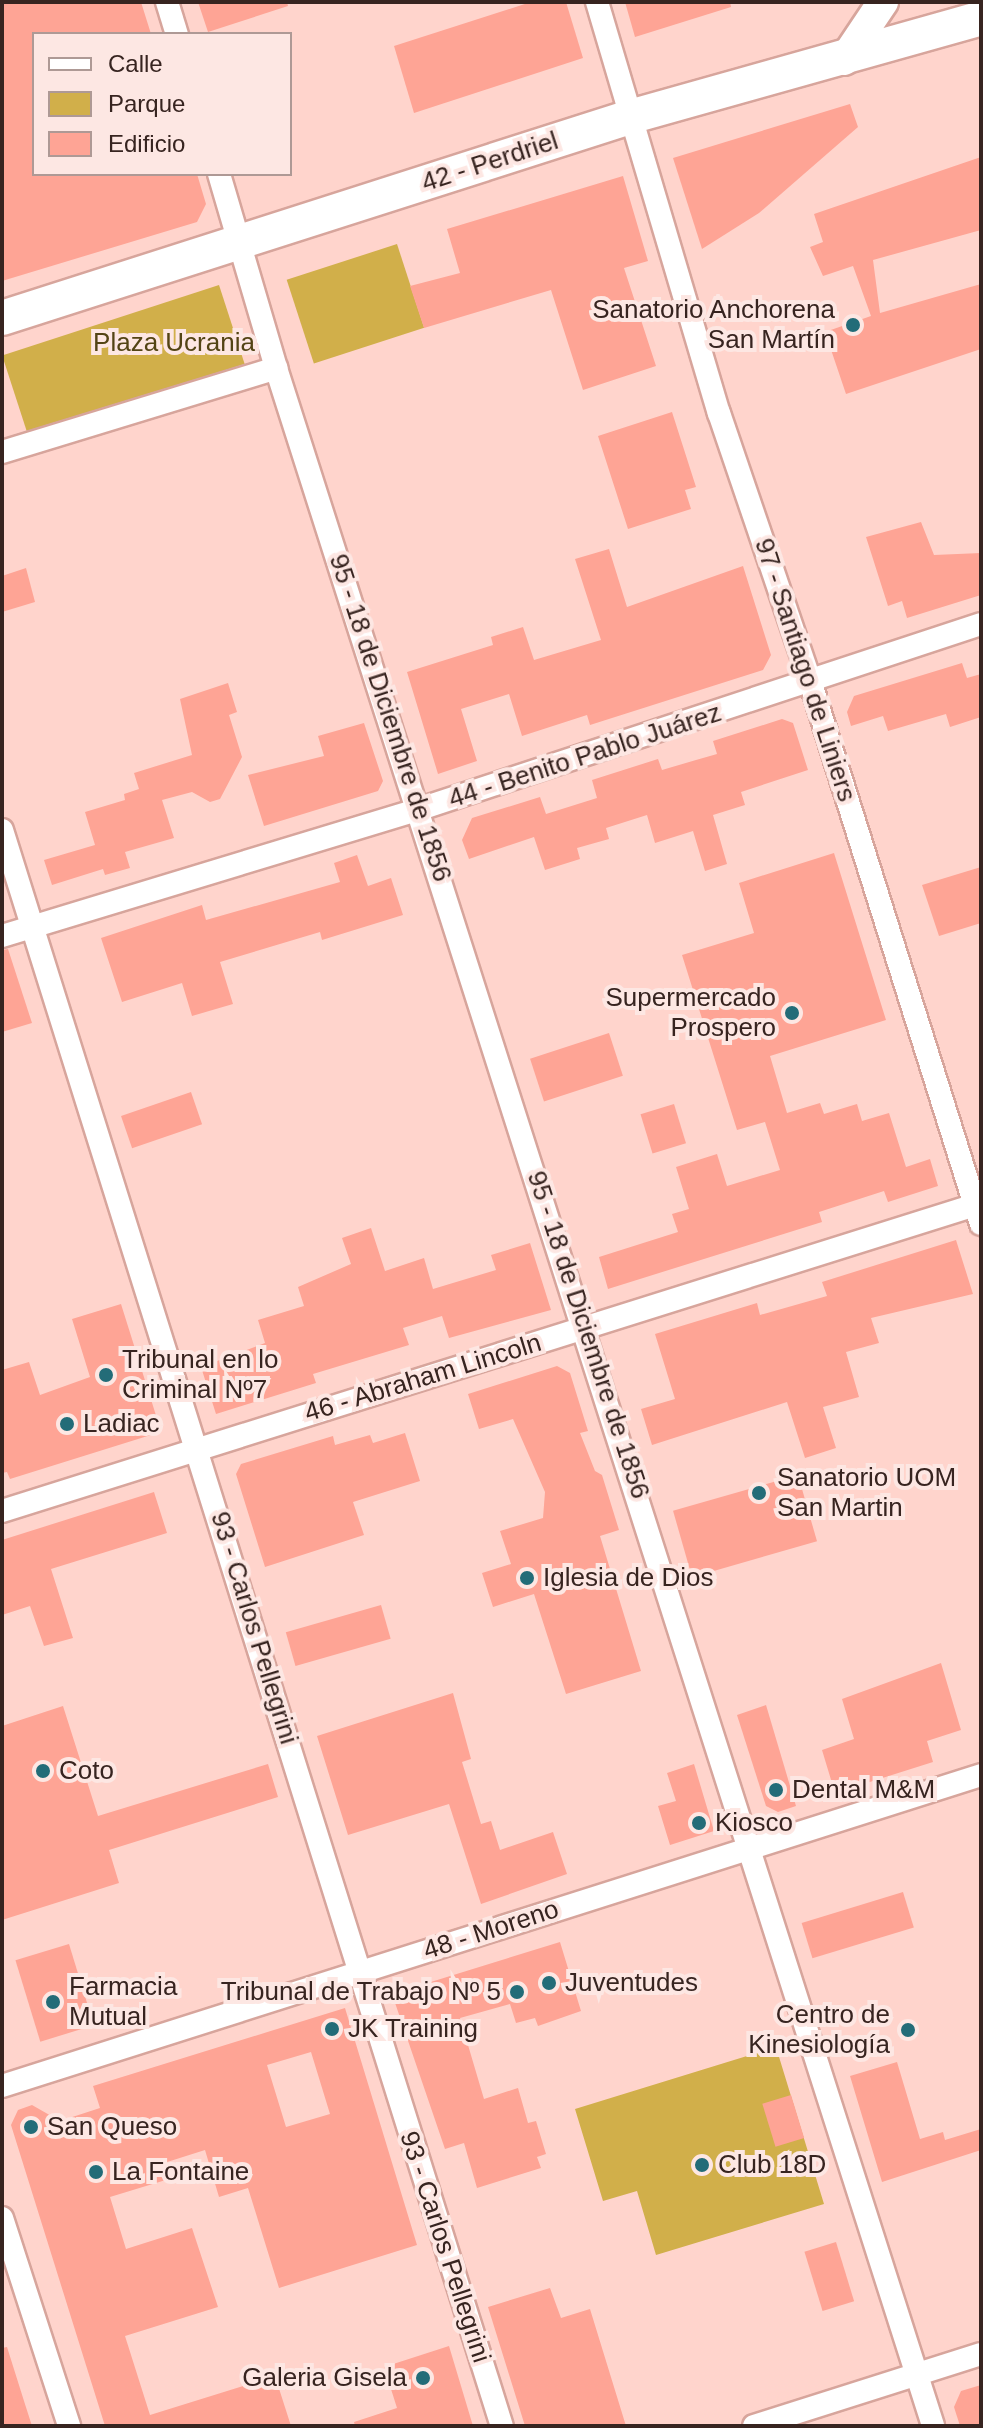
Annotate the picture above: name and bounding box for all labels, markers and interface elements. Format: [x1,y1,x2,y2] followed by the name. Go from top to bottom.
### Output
[32,32,292,176] legend
[108,50,163,77] text: Calle
[108,90,185,117] text: Parque
[418,125,562,199] street label: 42 - Perdriel
[108,130,185,157] text: Edificio
[591,294,835,356] place label: Sanatorio Anchorena San Martín
[842,314,864,336] marker: Sanatorio Anchorena San Martín
[93,327,255,359] park label: Plaza Ucrania
[748,535,862,805] street label: 97 - Santiago de Liniers
[322,550,458,886] street label: 95 - 18 de Diciembre de 1856
[445,697,725,815] street label: 44 - Benito Pablo Juárez
[605,982,776,1044] place label: Supermercado Prospero
[783,1004,801,1022] marker: Supermercado Prospero
[520,1167,656,1503] street label: 95 - 18 de Diciembre de 1856
[300,1327,546,1429] street label: 46 - Abraham Lincoln
[122,1344,279,1406] place label: Tribunal en lo Criminal Nº7
[97,1366,115,1384] marker: Tribunal en lo Criminal Nº7
[83,1408,160,1440] place label: Ladiac
[58,1415,76,1433] marker: Ladiac
[777,1462,956,1524] place label: Sanatorio UOM San Martin
[748,1482,770,1504] marker: Sanatorio UOM San Martin
[204,1508,304,1748] street label: 93 - Carlos Pellegrini
[543,1562,714,1594] place label: Iglesia de Dios
[518,1569,536,1587] marker: Iglesia de Dios
[59,1755,114,1787] place label: Coto
[34,1762,52,1780] marker: Coto
[792,1774,935,1806] place label: Dental M&M
[767,1781,785,1799] marker: Dental M&M
[715,1807,793,1839] place label: Kiosco
[690,1814,708,1832] marker: Kiosco
[420,1894,562,1966] street label: 48 - Moreno
[565,1967,698,1999] place label: Juventudes
[69,1971,177,2032] place label: Farmacia Mutual
[540,1974,558,1992] marker: Juventudes
[220,1976,501,2008] place label: Tribunal de Trabajo Nº 5
[508,1983,526,2001] marker: Tribunal de Trabajo Nº 5
[44,1993,62,2011] marker: Farmacia Mutual
[748,1999,890,2060] place label: Centro de Kinesiología
[348,2013,479,2045] place label: JK Training
[897,2019,919,2041] marker: Centro de Kinesiología
[323,2020,341,2038] marker: JK Training
[47,2111,177,2143] place label: San Queso
[22,2118,40,2136] marker: San Queso
[393,2127,497,2367] street label: 93 - Carlos Pellegrini
[718,2149,826,2181] place label: Club 18D
[112,2156,249,2188] place label: La Fontaine
[693,2156,711,2174] marker: Club 18D
[87,2163,105,2181] marker: La Fontaine
[242,2362,407,2394] place label: Galeria Gisela
[414,2369,432,2387] marker: Galeria Gisela

